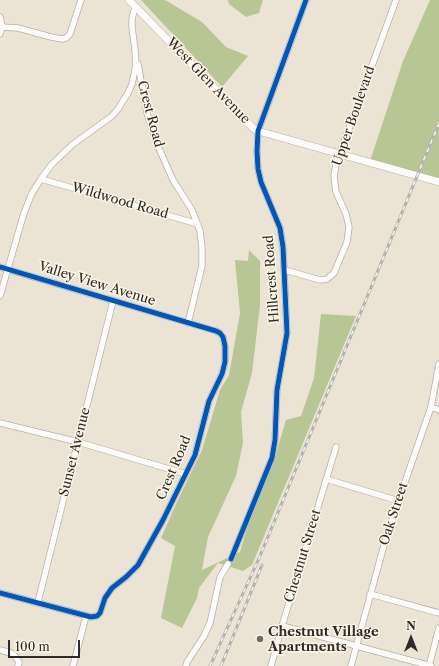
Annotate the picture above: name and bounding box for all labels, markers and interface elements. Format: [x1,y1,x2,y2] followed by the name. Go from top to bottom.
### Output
[163,35,253,127] street label: West Glen Avenue
[330,64,378,168] street label: Upper Boulevard
[134,79,166,149] street label: Crest Road
[70,180,170,222] street label: Wildwood Road
[261,235,283,323] street label: Hillcrest Road
[37,259,157,309] street label: Valley View Avenue
[56,406,94,498] street label: Sunset Avenue
[153,433,195,503] street label: Crest Road
[376,480,412,548] street label: Oak Street
[281,507,325,605] street label: Chestnut Street
[391,618,431,658] north arrow
[406,619,416,633] text: N
[268,624,379,655] place label: Chestnut Village Apartments
[10,632,82,658] scale bar
[255,634,265,644] marker: Chestnut Village Apartments
[15,639,50,654] text: 100 m

